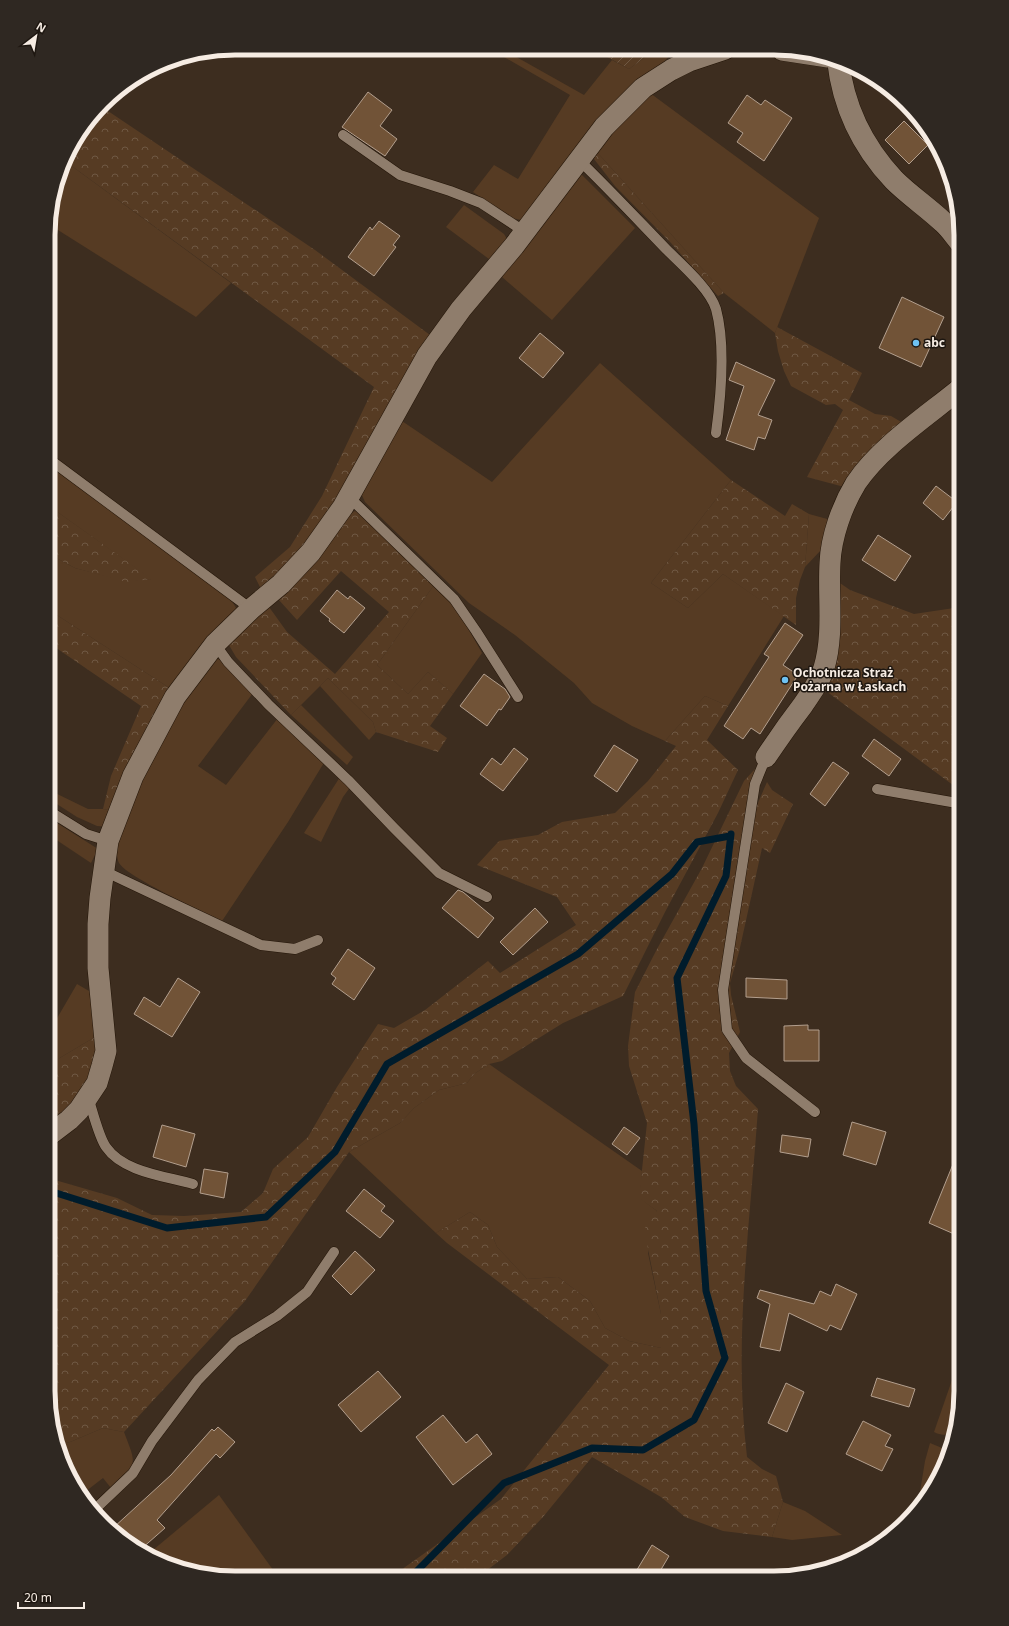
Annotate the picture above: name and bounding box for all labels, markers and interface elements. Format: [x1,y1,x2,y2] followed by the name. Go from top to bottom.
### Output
[16,16,56,56] north arrow
[34,18,49,36] text: N
[924,334,945,351] place label: abc
[911,338,921,348] marker: abc
[793,664,906,695] place label: Ochotnicza Straż Pożarna w Łaskach
[780,675,790,685] marker: Ochotnicza Straż Pożarna w Łaskach
[18,1584,84,1610] scale bar
[24,1589,52,1606] text: 20 m

